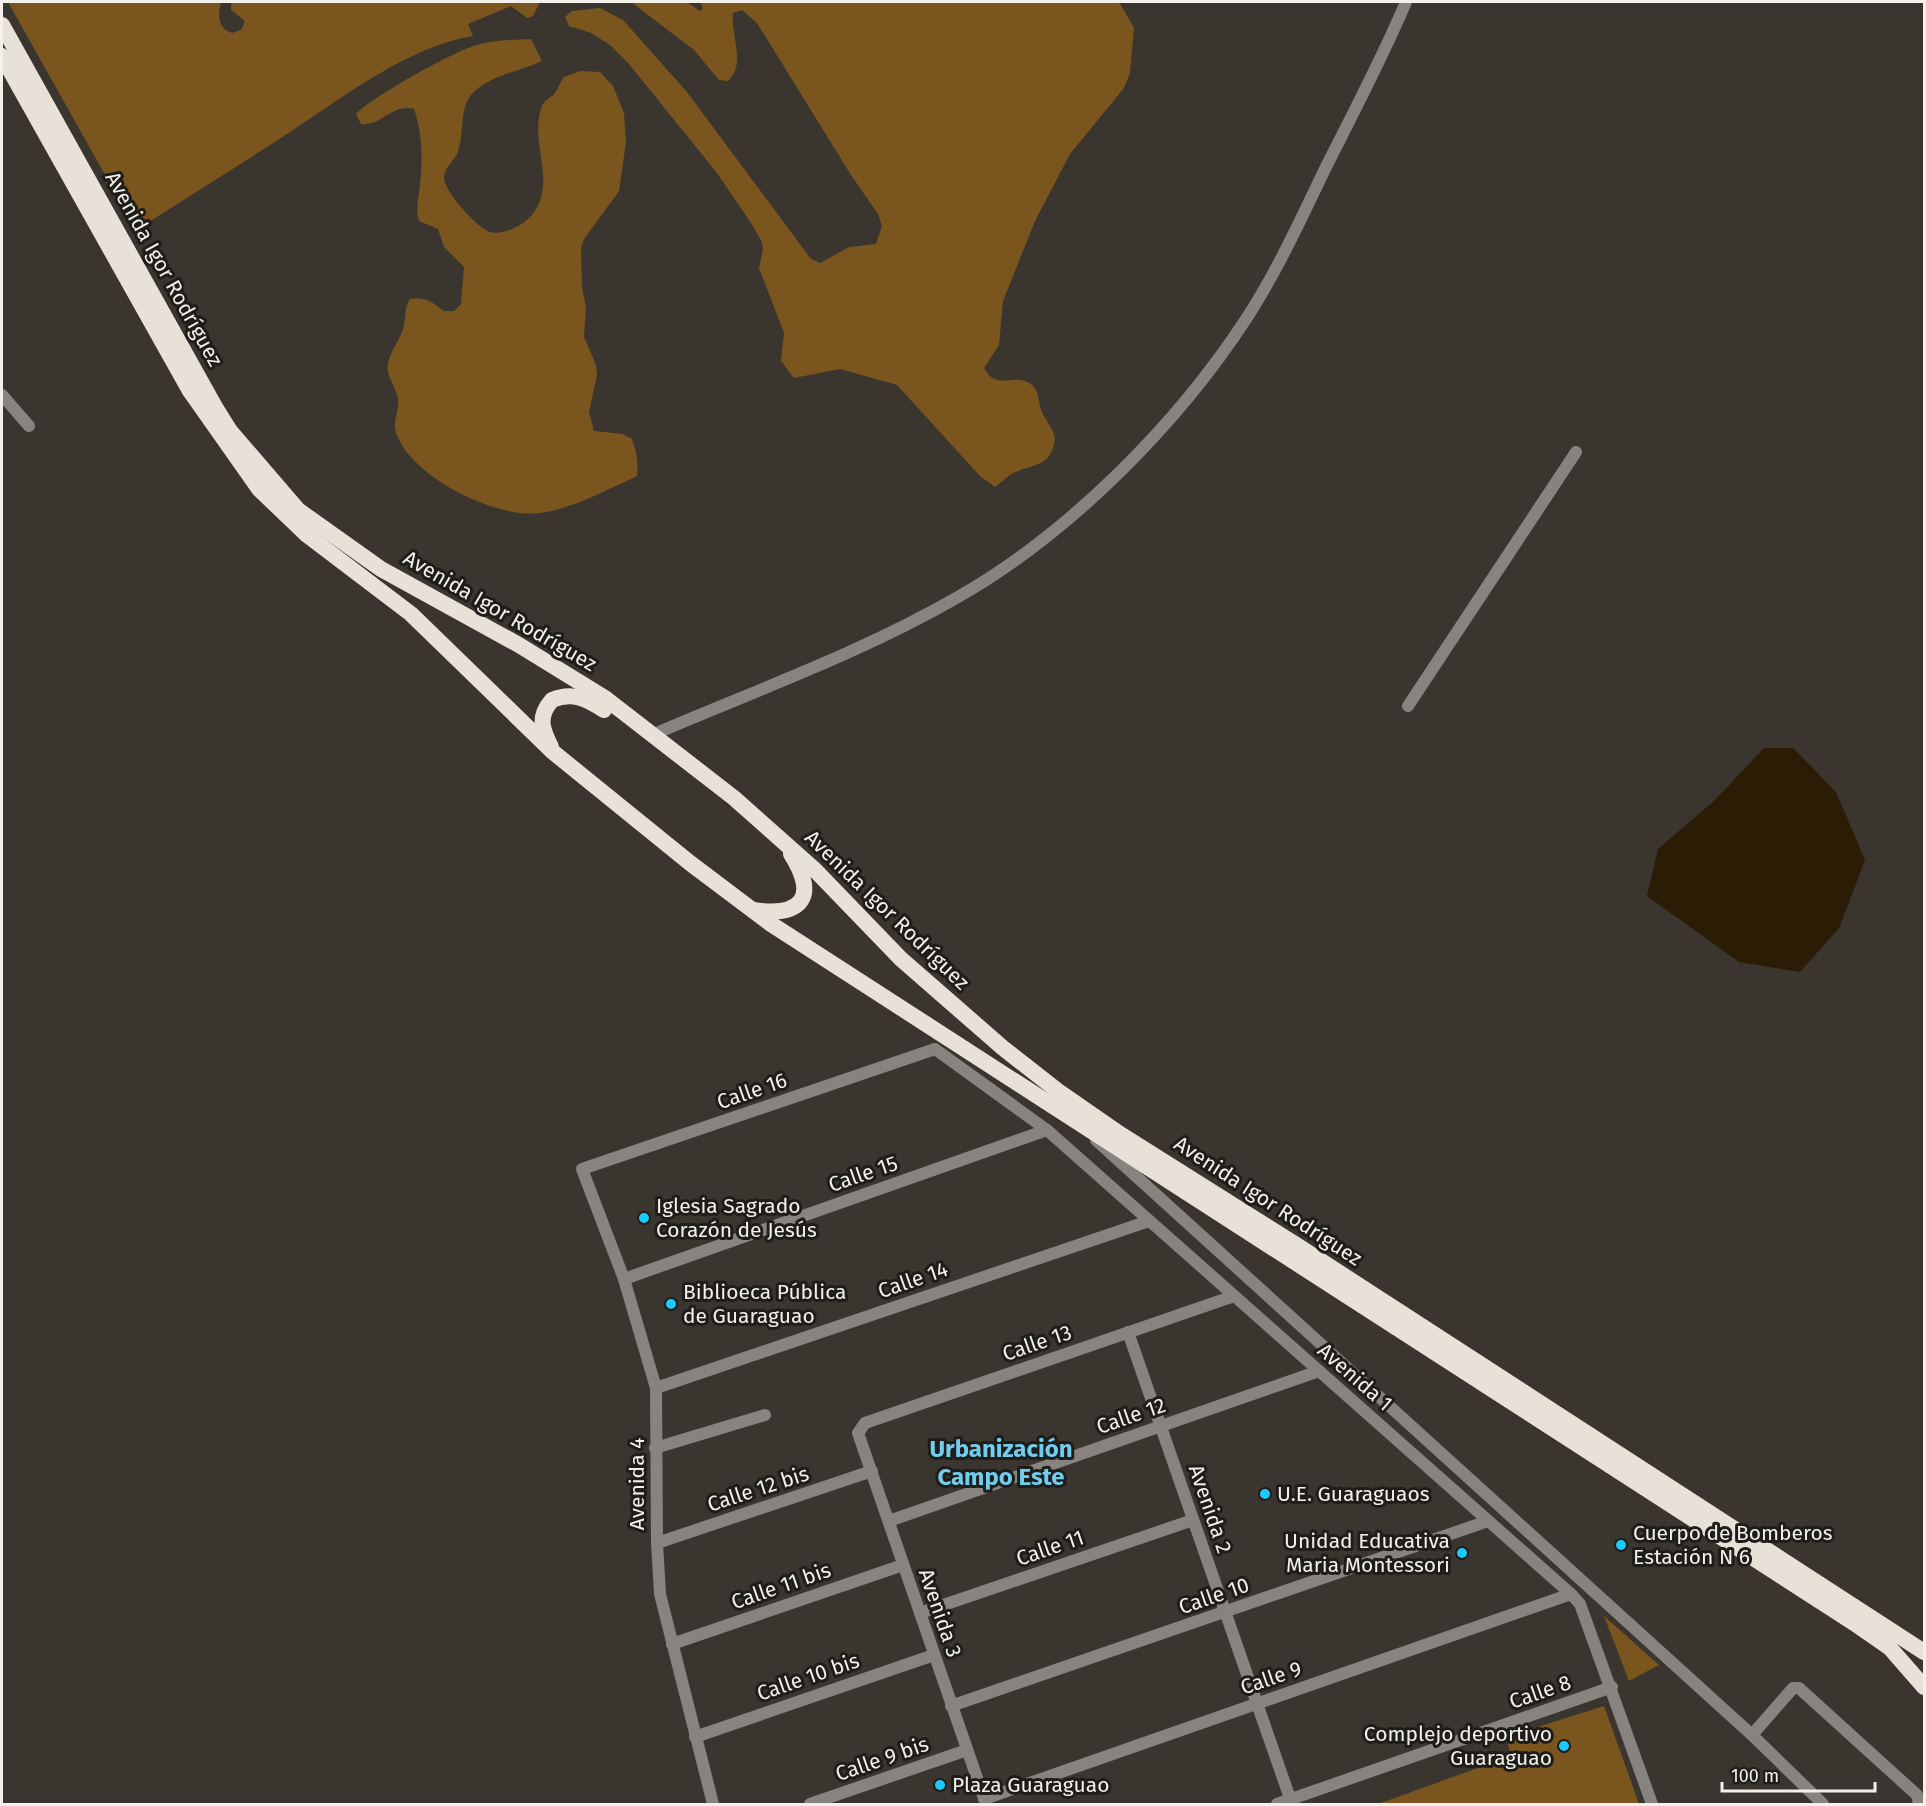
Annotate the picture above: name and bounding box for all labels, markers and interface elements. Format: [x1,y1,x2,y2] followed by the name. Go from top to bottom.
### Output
[100,167,228,371] street label: Avenida Igor Rodríguez
[399,545,601,677] street label: Avenida Igor Rodríguez
[799,825,975,995] street label: Avenida Igor Rodríguez
[714,1067,790,1115] street label: Calle 16
[1169,1130,1367,1272] street label: Avenida Igor Rodríguez
[825,1150,901,1198] street label: Calle 15
[656,1193,817,1243] place label: Iglesia Sagrado Corazón de Jesús
[637,1211,651,1225] marker: Iglesia Sagrado Corazón de Jesús
[875,1256,951,1304] street label: Calle 14
[683,1279,846,1329] place label: Biblioeca Pública de Guaraguao
[664,1297,678,1311] marker: Biblioeca Pública de Guaraguao
[999,1319,1075,1367] street label: Calle 13
[1312,1337,1398,1417] street label: Avenida 1
[1093,1392,1169,1440] street label: Calle 12
[929,1435,1073,1491] district label: Urbanización Campo Este
[624,1438,650,1530] street label: Avenida 4
[704,1460,812,1518] street label: Calle 12 bis
[1183,1461,1237,1557] street label: Avenida 2
[1277,1481,1430,1507] place label: U.E. Guaraguaos
[1258,1487,1272,1501] marker: U.E. Guaraguaos
[1633,1520,1833,1570] place label: Cuerpo de Bomberos Estación N 6
[1013,1524,1087,1572] street label: Calle 11
[1284,1528,1450,1578] place label: Unidad Educativa Maria Montessori
[1614,1538,1628,1552] marker: Cuerpo de Bomberos Estación N 6
[1455,1546,1469,1560] marker: Unidad Educativa Maria Montessori
[728,1557,834,1615] street label: Calle 11 bis
[913,1565,967,1661] street label: Avenida 3
[1175,1572,1253,1620] street label: Calle 10
[753,1647,863,1707] street label: Calle 10 bis
[1237,1655,1305,1701] street label: Calle 9
[1506,1669,1574,1715] street label: Calle 8
[1364,1721,1552,1771] place label: Complejo deportivo Guaraguao
[832,1731,932,1787] street label: Calle 9 bis
[1557,1739,1571,1753] marker: Complejo deportivo Guaraguao
[1722,1755,1875,1793] scale bar
[1731,1765,1779,1787] text: 100 m
[952,1772,1109,1798] place label: Plaza Guaraguao
[933,1778,947,1792] marker: Plaza Guaraguao

